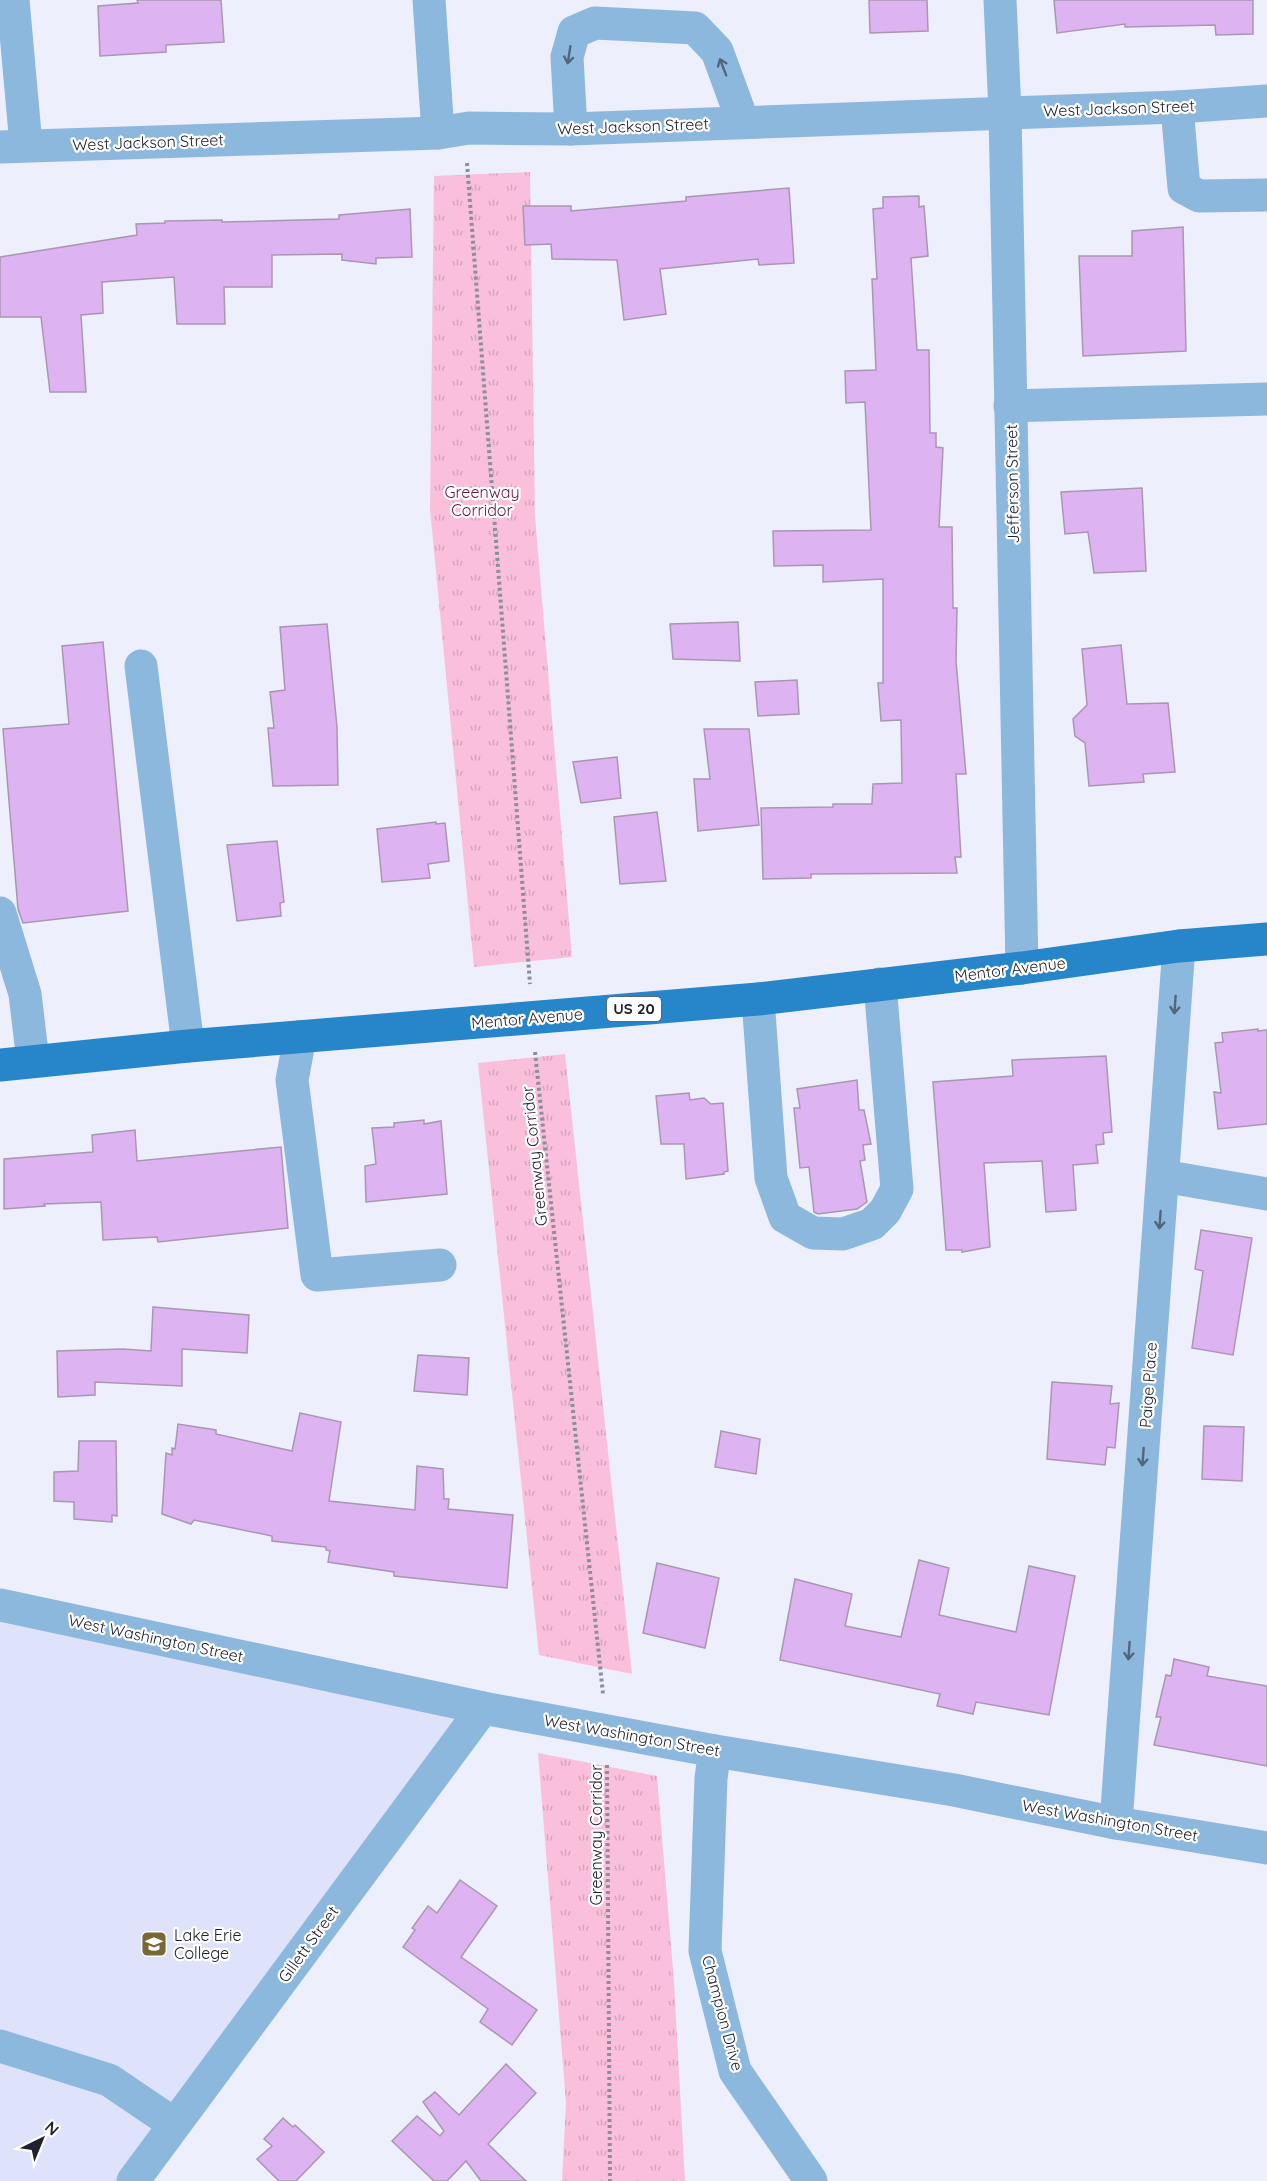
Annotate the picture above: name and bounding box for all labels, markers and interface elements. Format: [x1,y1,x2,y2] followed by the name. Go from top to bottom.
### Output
[563,44,574,64] one-way arrow
[716,58,727,77] one-way arrow
[1043,95,1195,121] street label: West Jackson Street
[557,113,709,139] street label: West Jackson Street
[72,129,224,155] street label: West Jackson Street
[1001,424,1023,544] street label: Jefferson Street
[444,482,520,520] park label: Greenway Corridor
[953,952,1067,986] street label: Mentor Avenue
[1170,994,1181,1014] one-way arrow
[607,997,661,1021] road number: US 20
[470,1003,584,1033] street label: Mentor Avenue
[517,1085,551,1227] street label: Greenway Corridor
[1154,1210,1165,1230] one-way arrow
[1135,1341,1161,1429] street label: Paige Place
[1137,1446,1148,1466] one-way arrow
[67,1610,245,1666] street label: West Washington Street
[1123,1641,1134,1660] one-way arrow
[543,1710,721,1760] street label: West Washington Street
[586,1765,606,1905] street label: Greenway Corridor
[1021,1795,1199,1845] street label: West Washington Street
[274,1902,342,1986] street label: Gillett Street
[174,1925,242,1963] place label: Lake Erie College
[139,1929,169,1959] school or university icon: Lake Erie College
[698,1953,748,2073] street label: Champion Drive
[12,2109,72,2169] north arrow
[41,2117,63,2139] text: N

